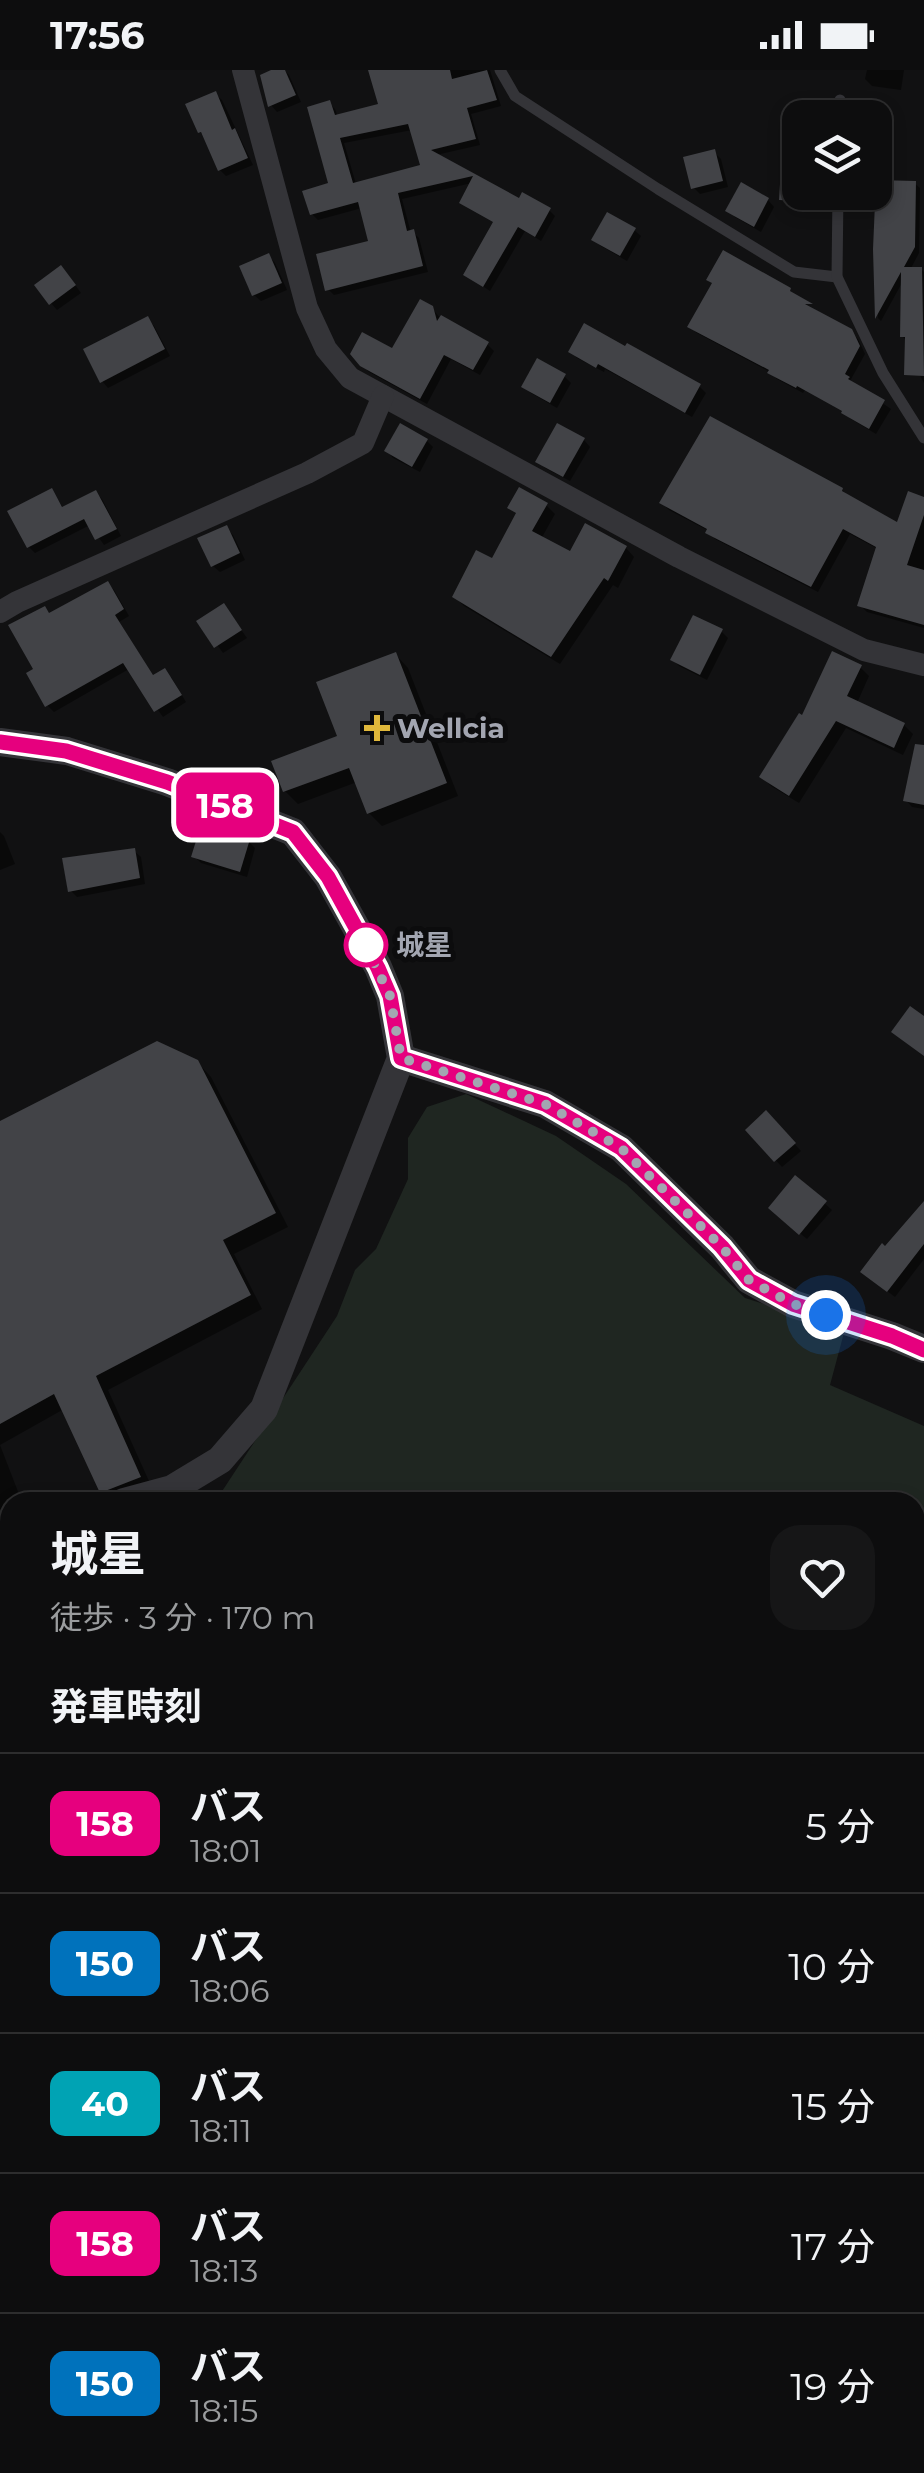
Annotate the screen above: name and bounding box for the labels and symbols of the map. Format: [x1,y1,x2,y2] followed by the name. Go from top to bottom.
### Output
[397,711,505,745] place label: Wellcia
[366,717,388,739] marker: Wellcia
[168,772,282,838] line badge: 158
[345,924,387,966] marker: 城星
[396,928,452,962] place label: 城星
[801,1290,851,1340] your location

